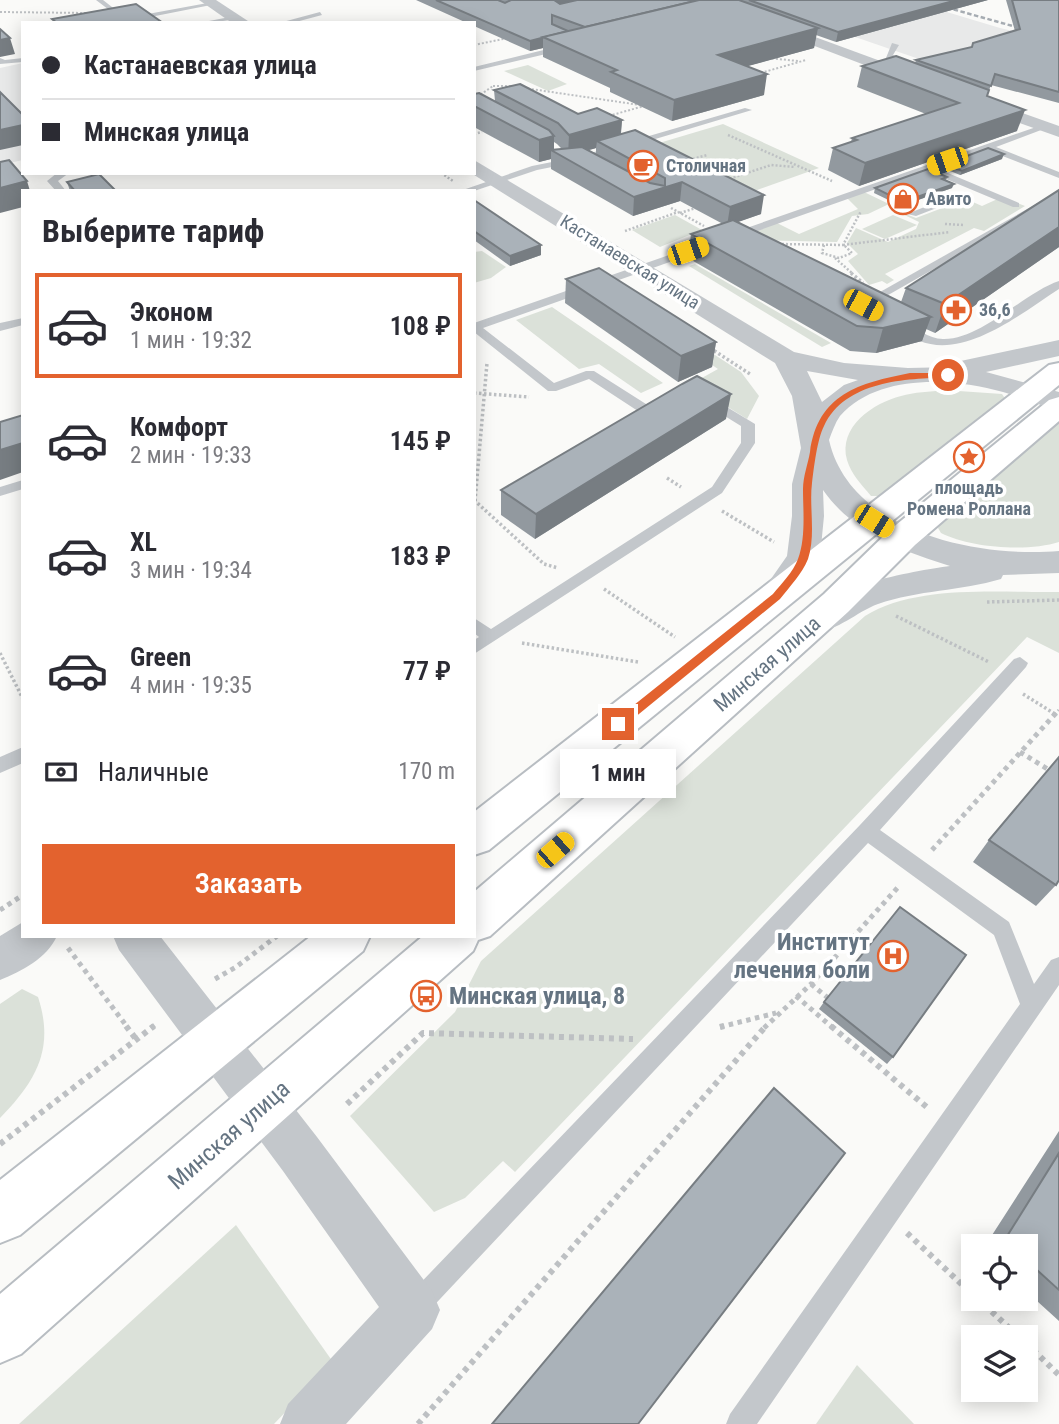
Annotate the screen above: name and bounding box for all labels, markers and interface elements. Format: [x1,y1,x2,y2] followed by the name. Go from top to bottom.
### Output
[84,50,317,80] text: Кастанаевская улица
[84,117,249,147] text: Минская улица
[924,144,971,178] car
[626,149,660,183] cafe icon: Столичная
[666,155,746,176] place label: Столичная
[886,182,920,216] shop icon: Авито
[926,188,972,209] place label: Авито
[557,210,704,313] street label: Кастанаевская улица
[42,212,264,250] text: Выберите тариф
[665,234,712,268] car
[840,286,887,324] car
[939,293,973,327] pharmacy icon: 36,6
[46,294,109,357] icon: car
[130,297,213,327] text: Эконом
[979,299,1011,320] place label: 36,6
[390,311,451,341] text: 108 ₽
[130,327,252,354] text: 1 мин · 19:32
[932,359,964,391] route start
[46,409,109,472] icon: car
[130,412,228,442] text: Комфорт
[390,426,451,456] text: 145 ₽
[952,440,986,474] place icon: площадь Ромена Роллана
[130,442,252,469] text: 2 мин · 19:33
[907,477,1031,519] place label: площадь Ромена Роллана
[851,501,898,541] car
[46,524,109,587] icon: car
[130,527,157,557] text: XL
[390,541,451,571] text: 183 ₽
[130,557,252,584] text: 3 мин · 19:34
[709,611,825,717] street label: Минская улица
[46,639,109,702] icon: car
[130,642,191,672] text: Green
[403,656,451,686] text: 77 ₽
[130,672,252,699] text: 4 мин · 19:35
[602,708,634,740] route end
[560,748,676,798] callout: 1 мин
[42,753,80,791] icon: cash
[98,757,209,787] text: Наличные
[398,758,455,785] text: 170 m
[590,760,646,787] text: 1 мин
[533,828,578,872] car
[42,844,455,924] button: Заказать
[734,928,870,984] place label: Институт лечения боли
[876,939,910,973] hospital icon: Институт лечения боли
[409,979,443,1013] bus stop icon: Минская улица, 8
[449,982,625,1010] place label: Минская улица, 8
[163,1075,295,1195] street label: Минская улица
[961,1234,1038,1402] map controls
[961,1234,1038,1311] button: locate
[961,1325,1038,1402] button: layers

